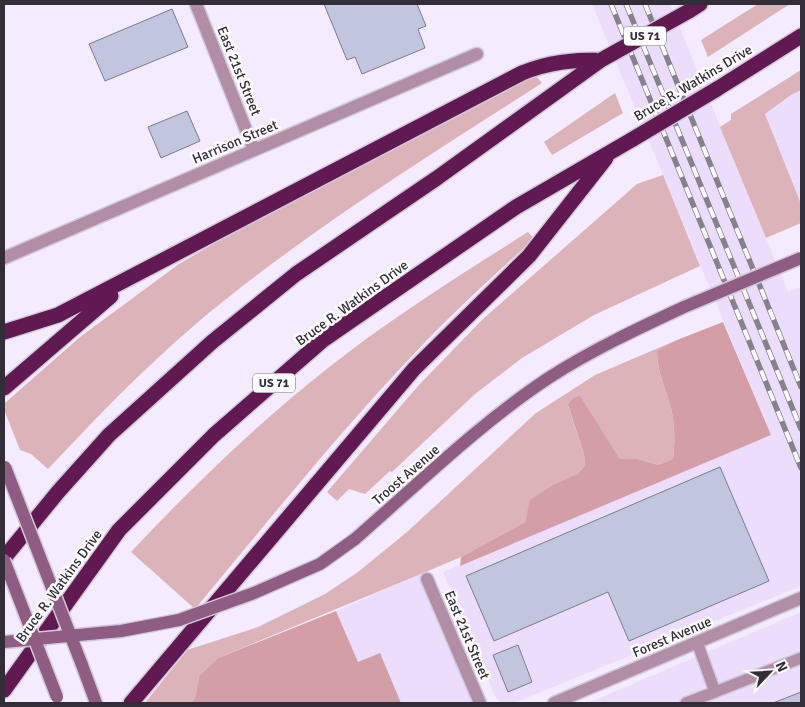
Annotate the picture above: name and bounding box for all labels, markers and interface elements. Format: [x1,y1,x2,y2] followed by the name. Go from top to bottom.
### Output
[213,24,265,118] street label: East 21st Street
[624,27,666,46] road number: US 71
[631,41,755,125] street label: Bruce R. Watkins Drive
[190,116,281,168] street label: Harrison Street
[292,256,412,350] street label: Bruce R. Watkins Drive
[253,373,295,392] road number: US 71
[369,441,443,509] street label: Troost Avenue
[12,526,106,646] street label: Bruce R. Watkins Drive
[441,588,493,682] street label: East 21st Street
[630,613,714,661] street label: Forest Avenue
[745,647,795,697] north arrow
[772,659,791,675] text: N

